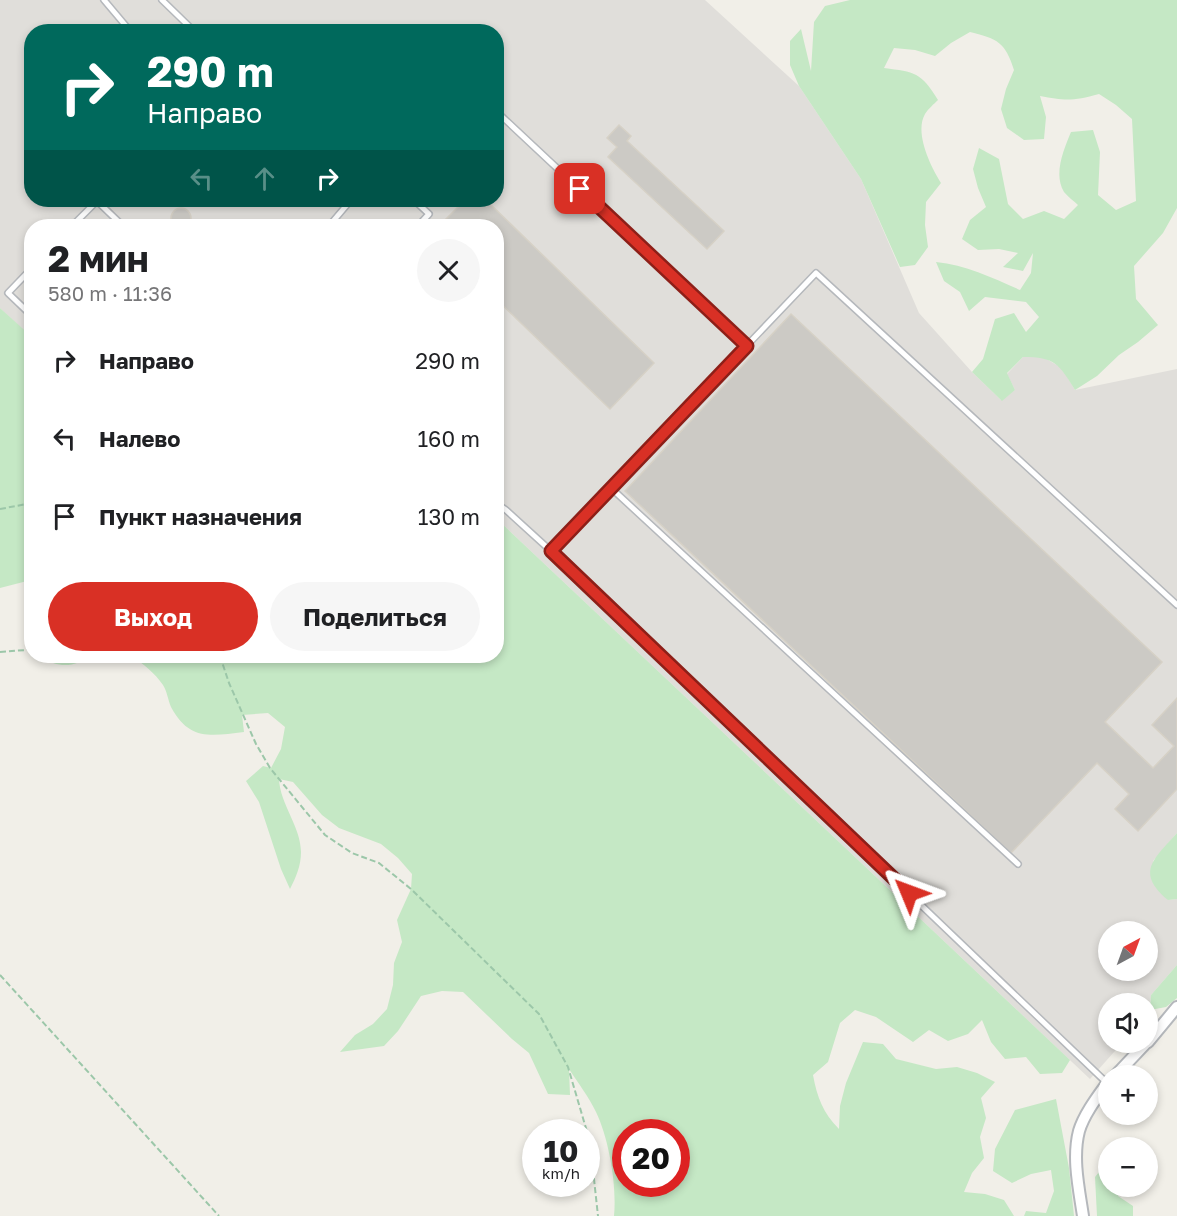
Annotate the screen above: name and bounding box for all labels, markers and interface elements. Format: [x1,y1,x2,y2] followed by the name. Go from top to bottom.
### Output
[147,46,274,96] text: 290 m
[48,48,126,126] icon: right
[147,97,262,129] text: Направо
[185,162,218,195] icon: left
[248,162,281,195] icon: ahead
[311,162,344,195] icon: right
[554,163,605,214] pin
[563,172,596,205] icon: arrive
[48,237,149,280] text: 2 мин
[417,239,480,302] button: close
[48,281,172,305] text: 580 m · 11:36
[48,344,81,377] icon: right
[99,347,194,374] text: Направо
[415,347,480,374] text: 290 m
[48,422,81,455] icon: left
[99,425,181,452] text: Налево
[417,425,480,452] text: 160 m
[48,500,81,533] icon: arrive
[99,503,302,530] text: Пункт назначения
[418,503,480,530] text: 130 m
[48,582,258,651] button: Выход
[270,582,480,651] button: Поделиться
[877,861,941,925] position arrow
[1098,921,1158,981] north arrow
[1098,921,1158,1197] map controls
[1098,993,1158,1053] button: sound
[1098,1065,1158,1125] button: +
[612,1119,690,1197] speed limit sign: 20
[544,1133,578,1169] text: 10
[1098,1137,1158,1197] button: −
[542,1164,580,1182] text: km/h

